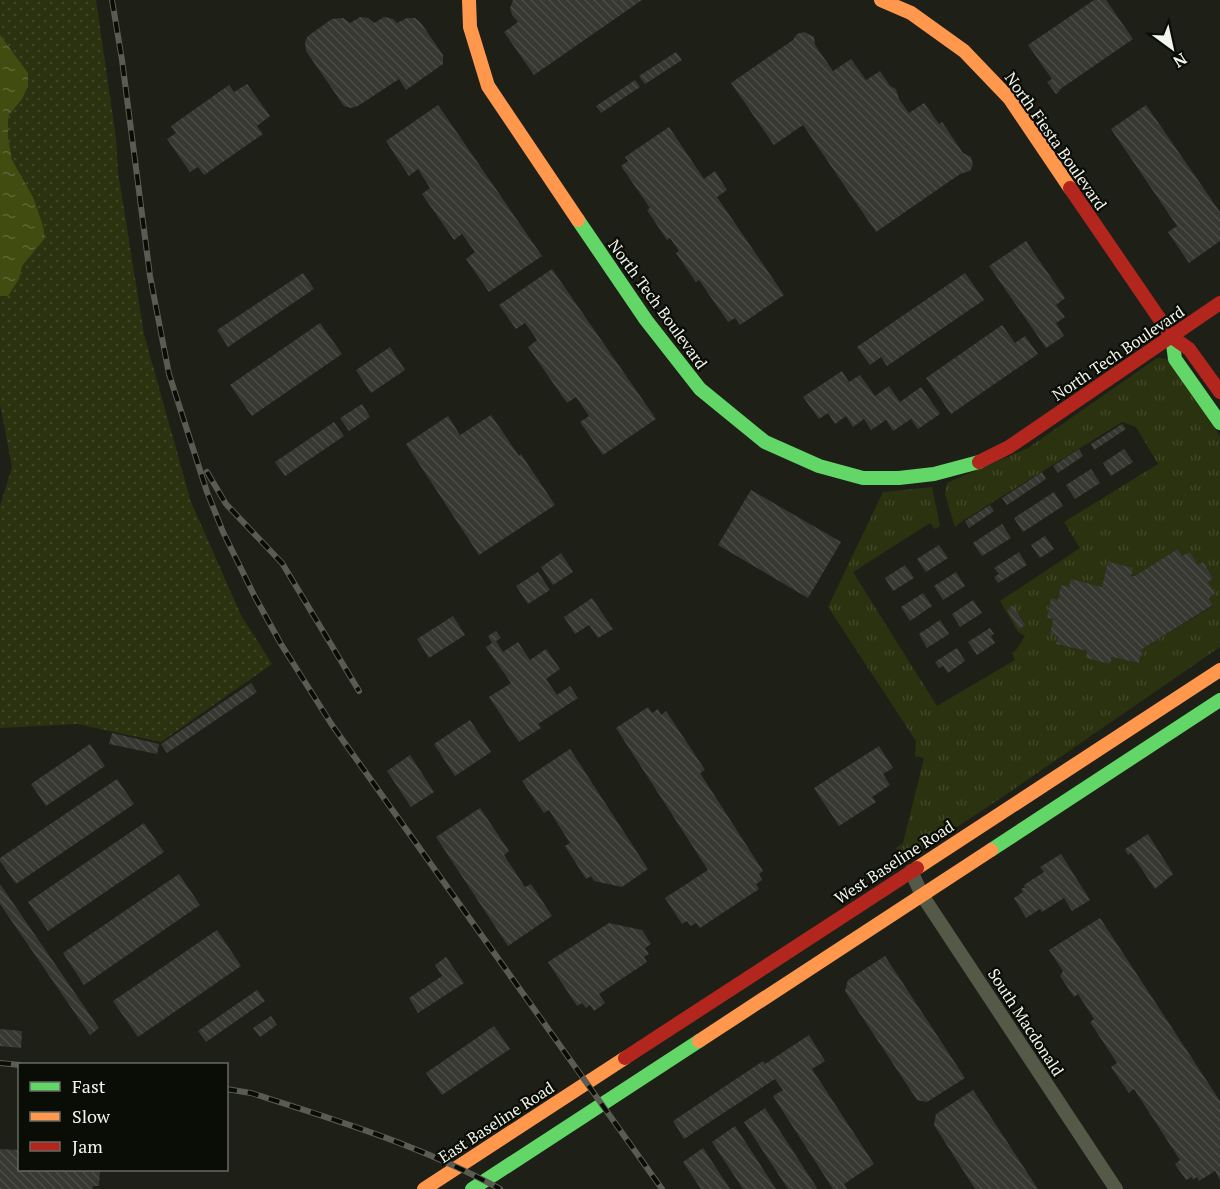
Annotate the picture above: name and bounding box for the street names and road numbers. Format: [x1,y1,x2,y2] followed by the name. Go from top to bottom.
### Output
[1000,68,1112,215] street label: North Fiesta Boulevard
[603,235,713,373] street label: North Tech Boulevard
[1047,300,1189,406] street label: North Tech Boulevard
[830,815,958,909] street label: West Baseline Road
[983,964,1069,1080] street label: South Macdonald
[434,1076,558,1168] street label: East Baseline Road

